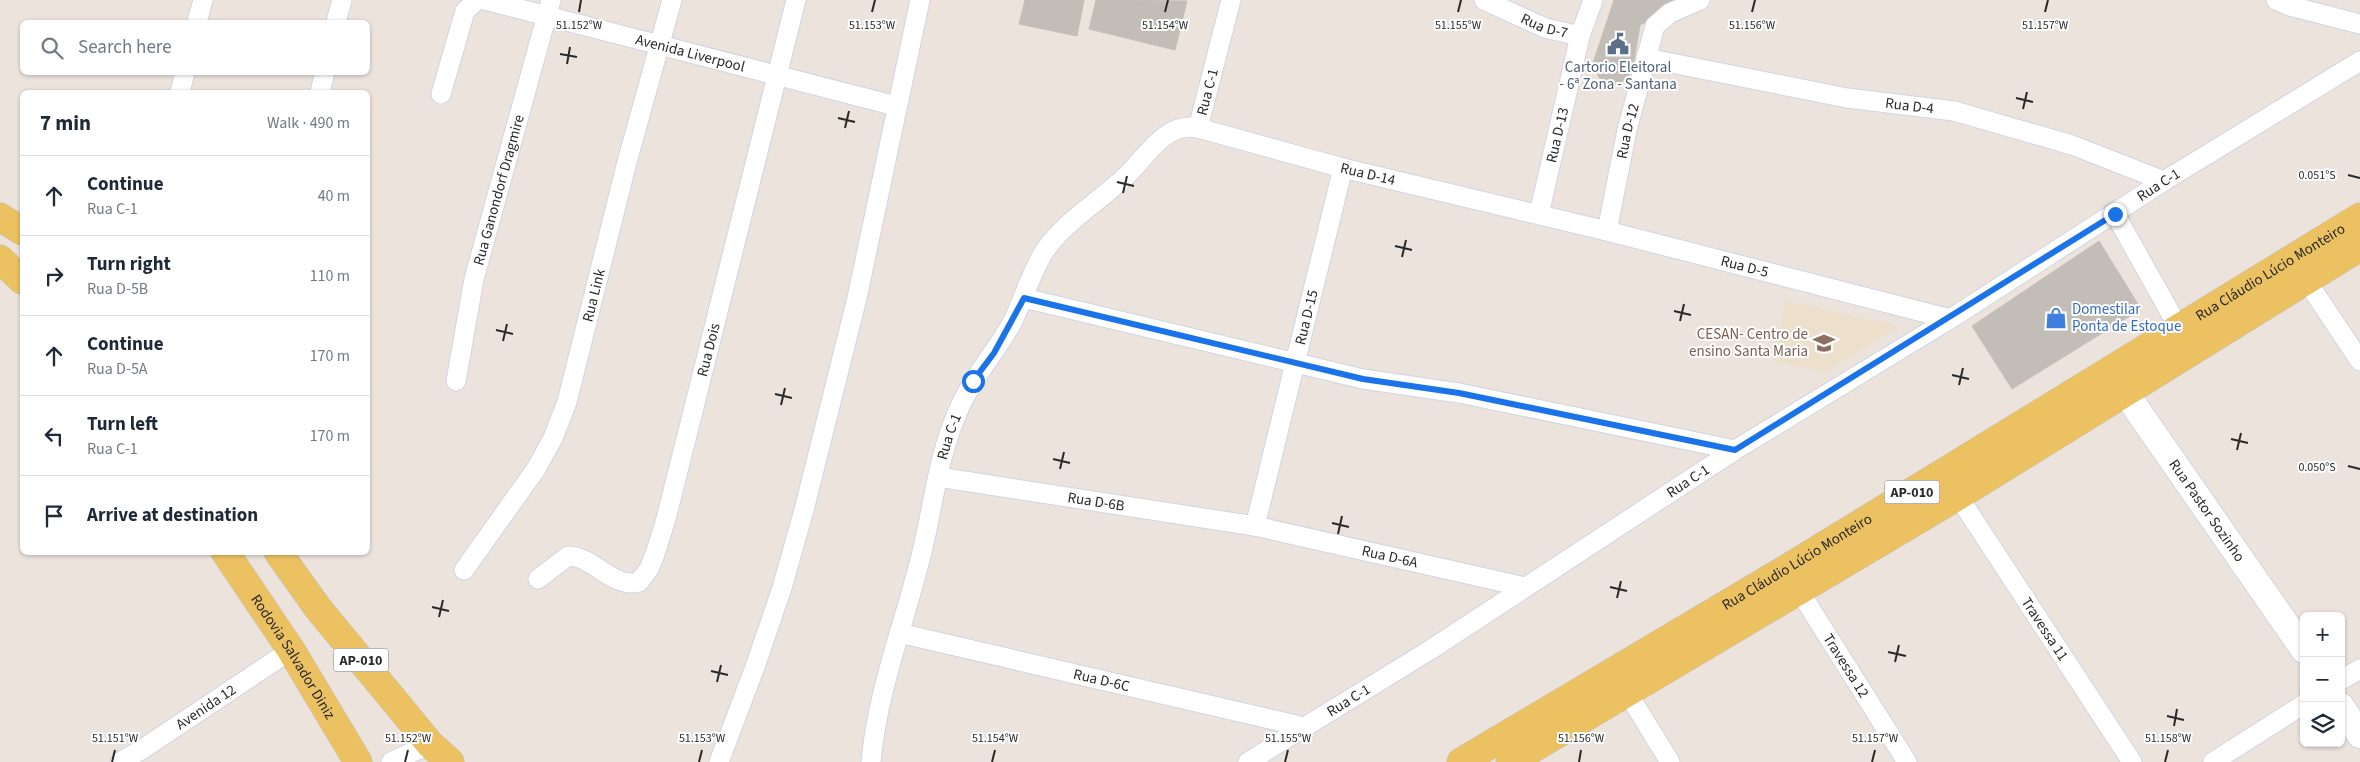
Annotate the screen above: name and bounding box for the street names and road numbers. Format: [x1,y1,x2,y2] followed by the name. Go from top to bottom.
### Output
[1517,8,1570,44] street label: Rua D-7
[633,29,747,78] street label: Avenida Liverpool
[1192,66,1224,118] street label: Rua C-1
[1884,93,1935,120] street label: Rua D-4
[1612,101,1645,161] street label: Rua D-12
[1541,105,1574,165] street label: Rua D-13
[468,112,530,268] street label: Rua Ganondorf Dragmire
[1338,158,1398,191] street label: Rua D-14
[2133,164,2184,207] street label: Rua C-1
[2192,219,2349,326] street label: Rua Cláudio Lúcio Monteiro
[1718,251,1771,283] street label: Rua D-5
[577,266,611,324] street label: Rua Link
[1290,288,1324,347] street label: Rua D-15
[692,321,726,379] street label: Rua Dois
[932,410,967,462] street label: Rua C-1
[2164,455,2250,566] street label: Rua Pastor Sozinho
[1662,460,1714,503] street label: Rua C-1
[1884,481,1940,504] road number: AP-010
[1066,487,1126,517] street label: Rua D-6B
[1718,509,1876,616] street label: Rua Cláudio Lúcio Monteiro
[1360,540,1421,574] street label: Rua D-6A
[246,590,340,723] street label: Rodovia Salvador Diniz
[2016,593,2073,665] street label: Travessa 11
[1818,630,1874,702] street label: Travessa 12
[334,648,388,672] road number: AP-010
[1071,664,1132,697] street label: Rua D-6C
[1323,679,1375,722] street label: Rua C-1
[172,680,240,735] street label: Avenida 12

